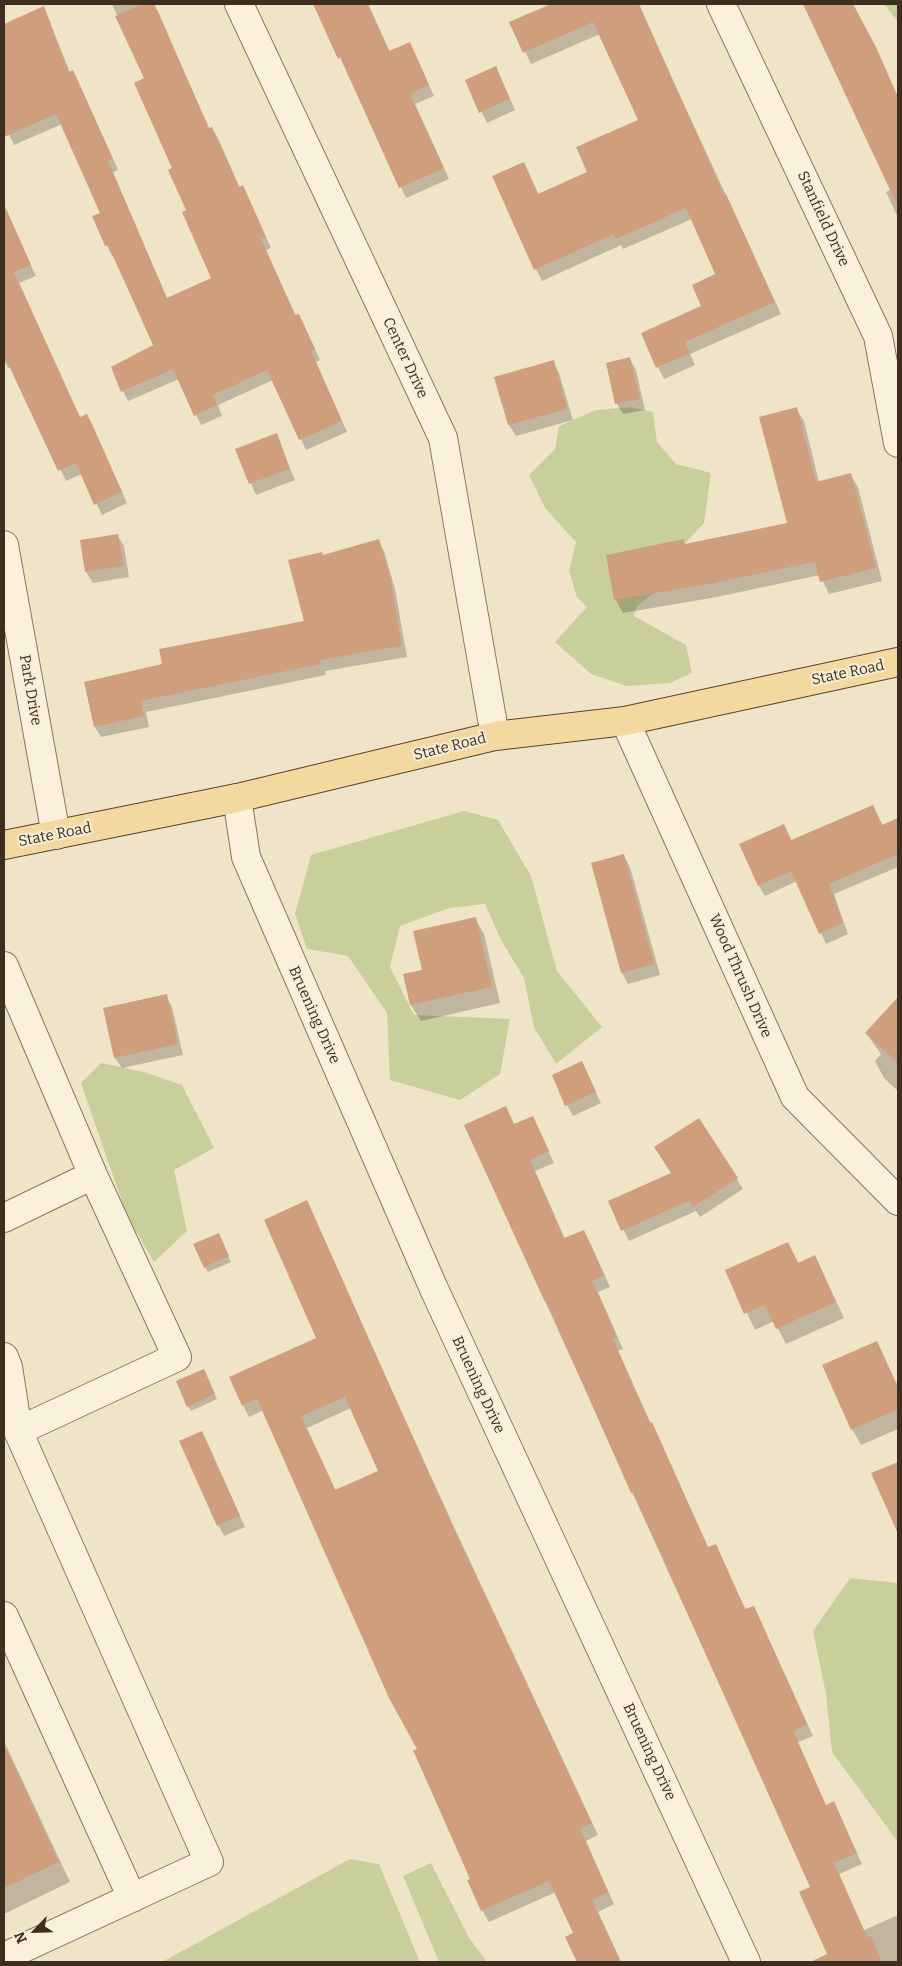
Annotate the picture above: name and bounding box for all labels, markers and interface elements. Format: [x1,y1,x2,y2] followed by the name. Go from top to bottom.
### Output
[793,169,853,269] street label: Stanfield Drive
[378,315,432,401] street label: Center Drive
[15,653,45,727] street label: Park Drive
[810,657,886,689] street label: State Road
[412,729,488,765] street label: State Road
[17,819,93,851] street label: State Road
[705,911,775,1041] street label: Wood Thrush Drive
[284,963,344,1067] street label: Bruening Drive
[448,1334,508,1436] street label: Bruening Drive
[619,1701,679,1803] street label: Bruening Drive
[10,1906,60,1956] north arrow
[11,1929,31,1946] text: N

